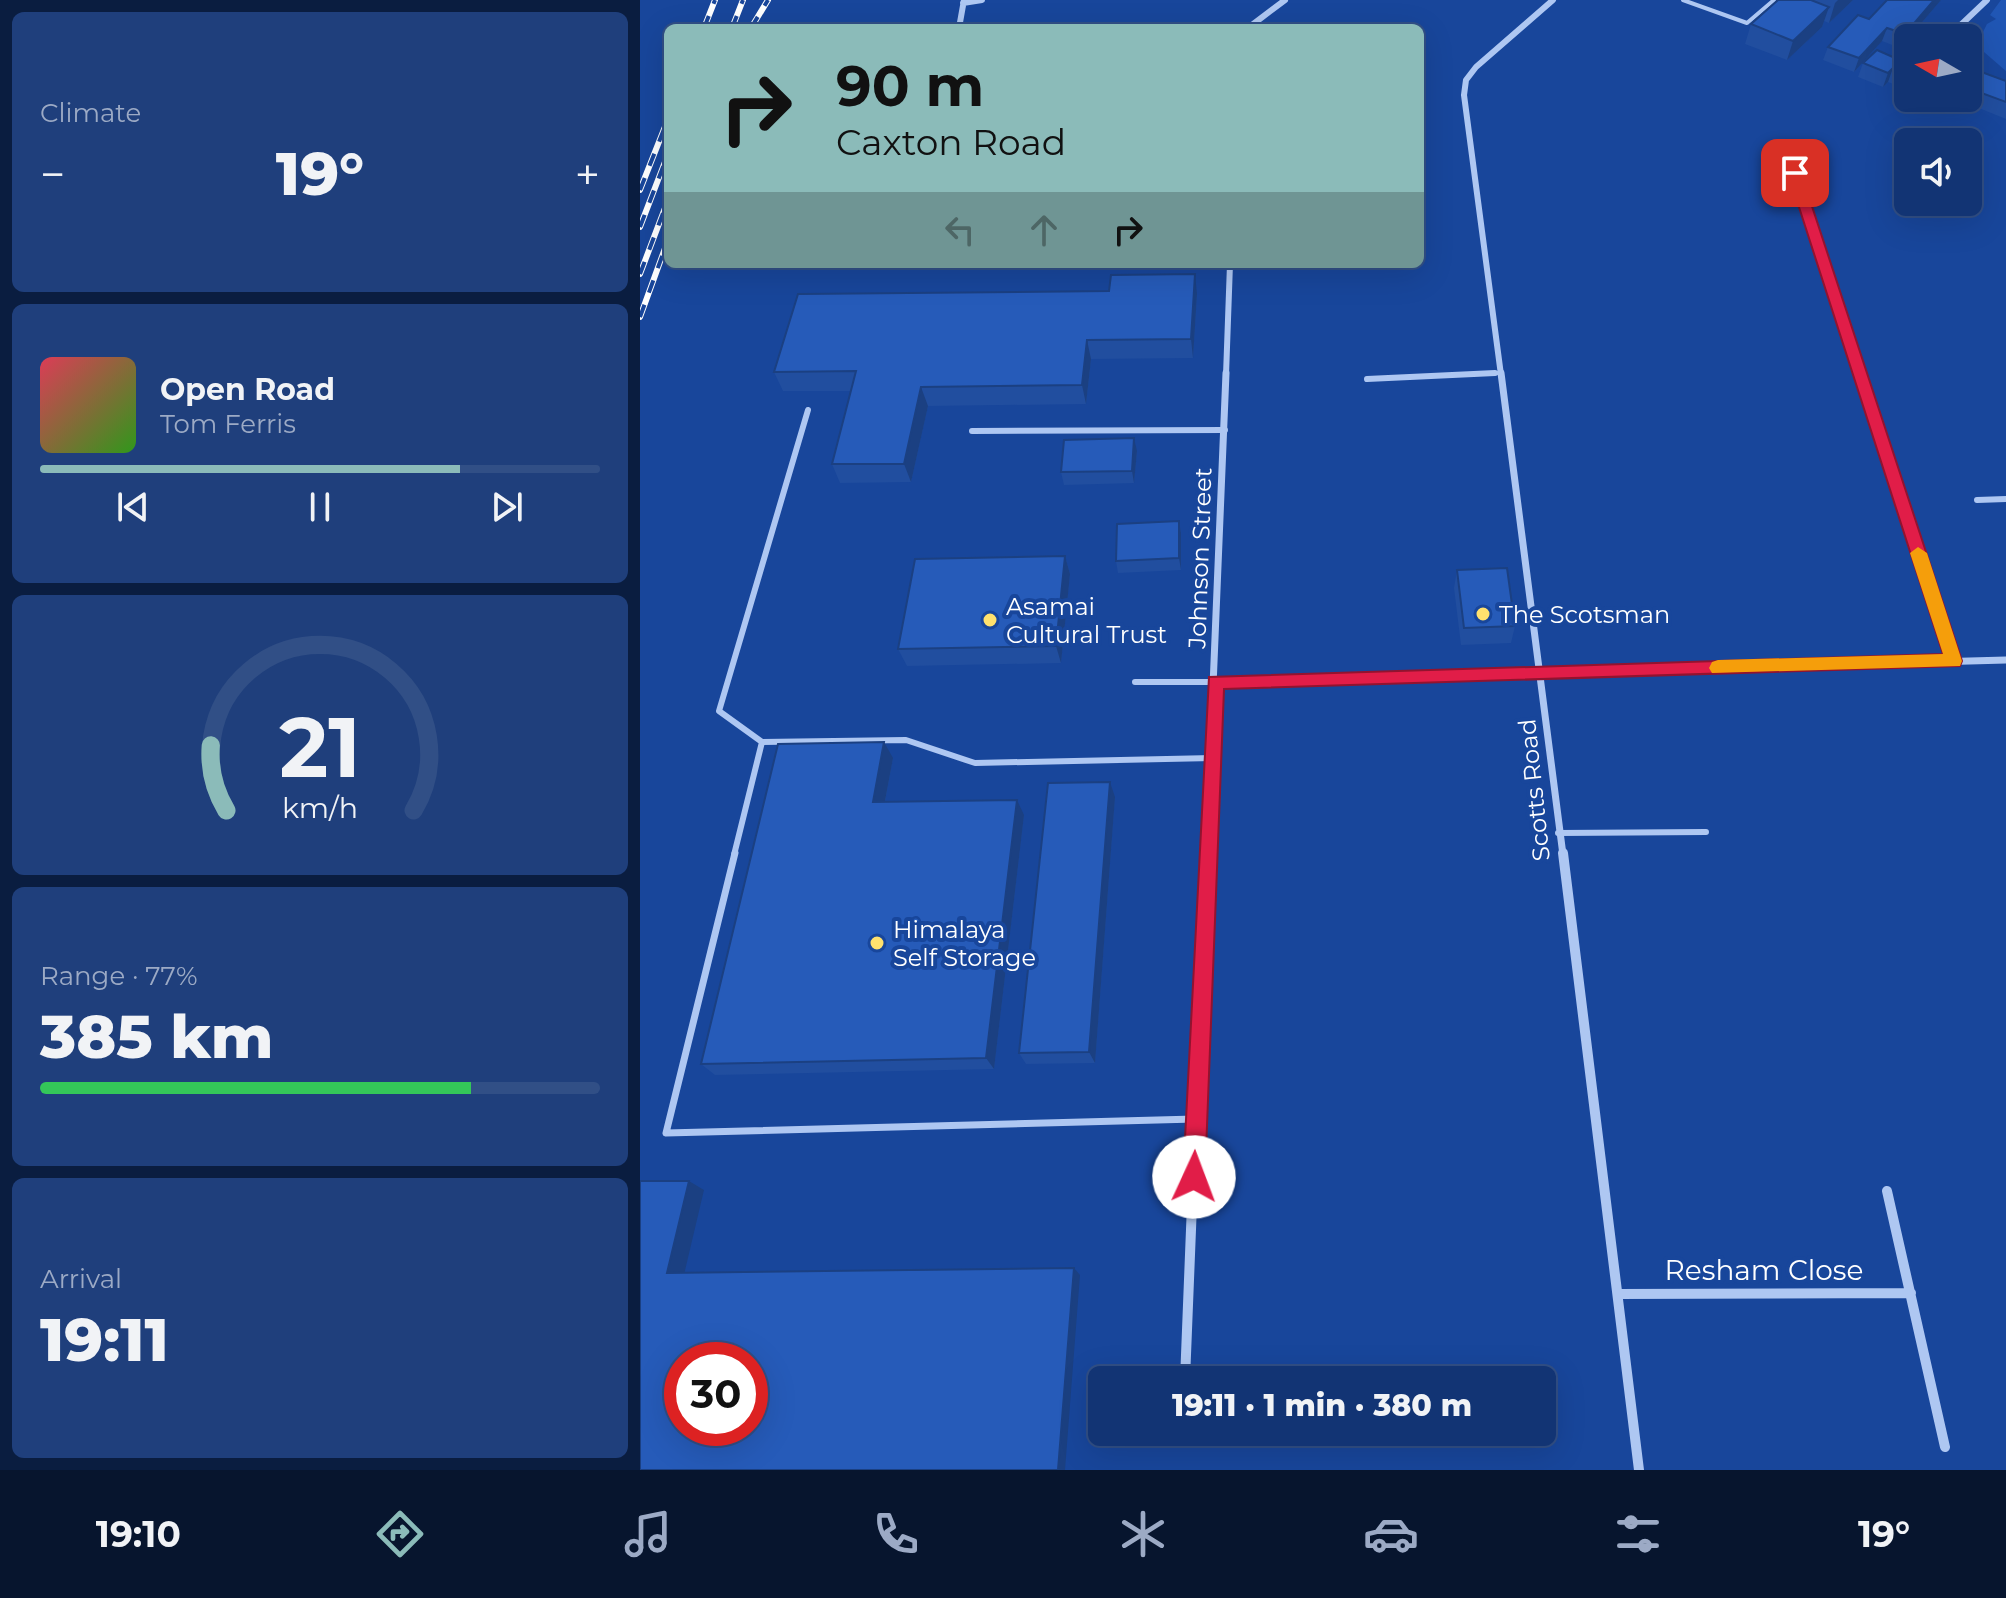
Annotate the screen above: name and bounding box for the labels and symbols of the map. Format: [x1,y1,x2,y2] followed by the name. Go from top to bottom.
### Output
[1894,24,1982,112] north arrow
[1761,139,1829,207] pin
[1182,467,1218,650] street label: Johnson Street
[1006,592,1167,649] place label: Asamai Cultural Trust
[1499,600,1670,629] place label: The Scotsman
[1474,605,1492,623] marker: The Scotsman
[981,611,999,629] marker: Asamai Cultural Trust
[1512,717,1556,863] street label: Scotts Road
[893,915,1036,972] place label: Himalaya Self Storage
[868,934,886,952] marker: Himalaya Self Storage
[1152,1135,1236,1219] position arrow
[1665,1253,1863,1287] street label: Resham Close
[664,1342,768,1446] speed limit sign: 30

